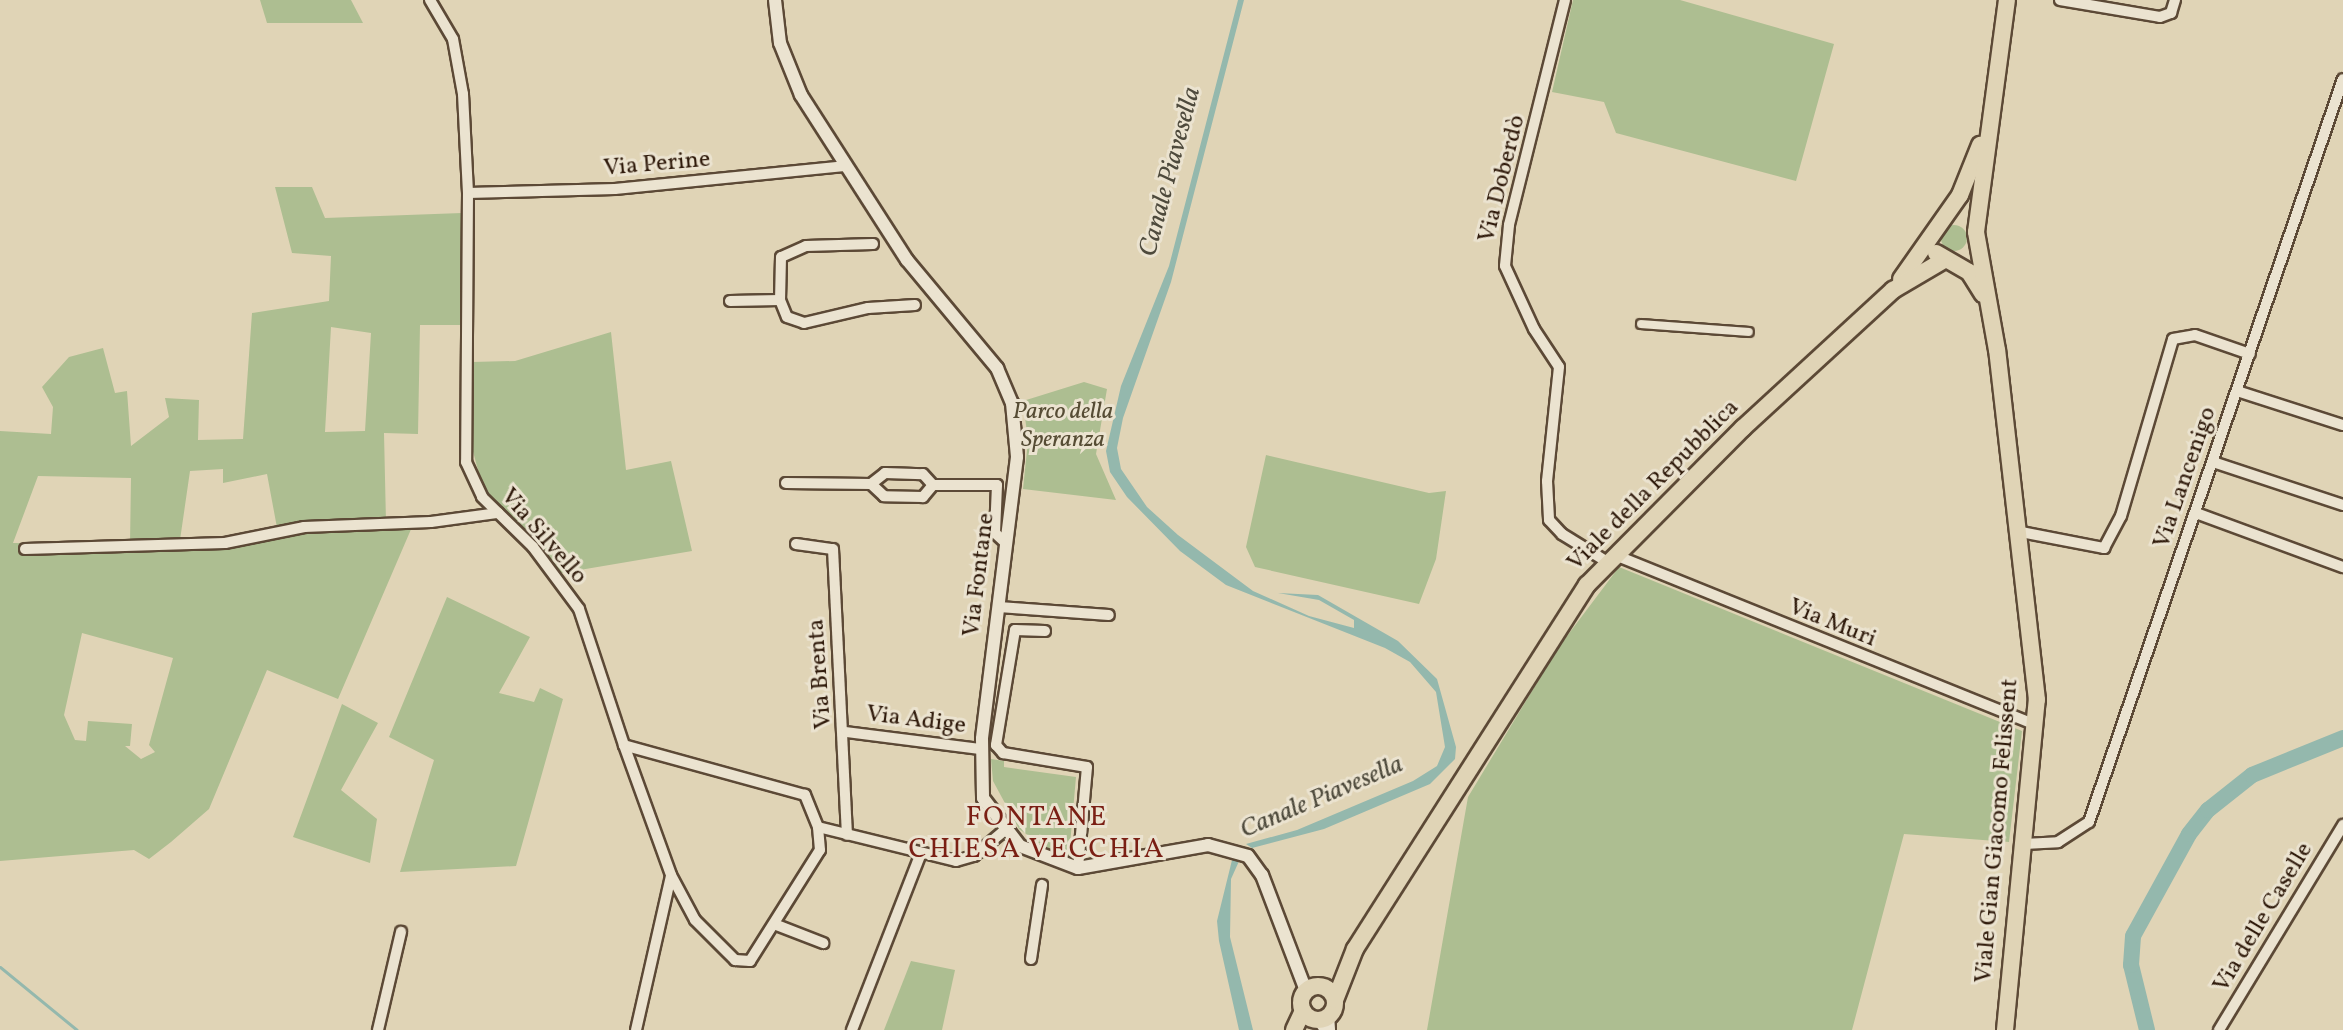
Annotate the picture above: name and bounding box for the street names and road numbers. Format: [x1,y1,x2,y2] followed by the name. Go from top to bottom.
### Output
[1473,112,1533,246] street label: Via Doberdò
[602,146,712,184] street label: Via Perine
[1562,394,1746,578] street label: Viale della Repubblica
[2148,404,2224,552] street label: Via Lancenigo
[493,483,593,591] street label: Via Silvello
[958,511,1002,639] street label: Via Fontane
[1784,593,1880,655] street label: Via Muri
[803,618,839,730] street label: Via Brenta
[1970,678,2026,984] street label: Viale Gian Giacomo Felissent
[865,701,967,741] street label: Via Adige
[2208,838,2320,998] street label: Via delle Caselle

